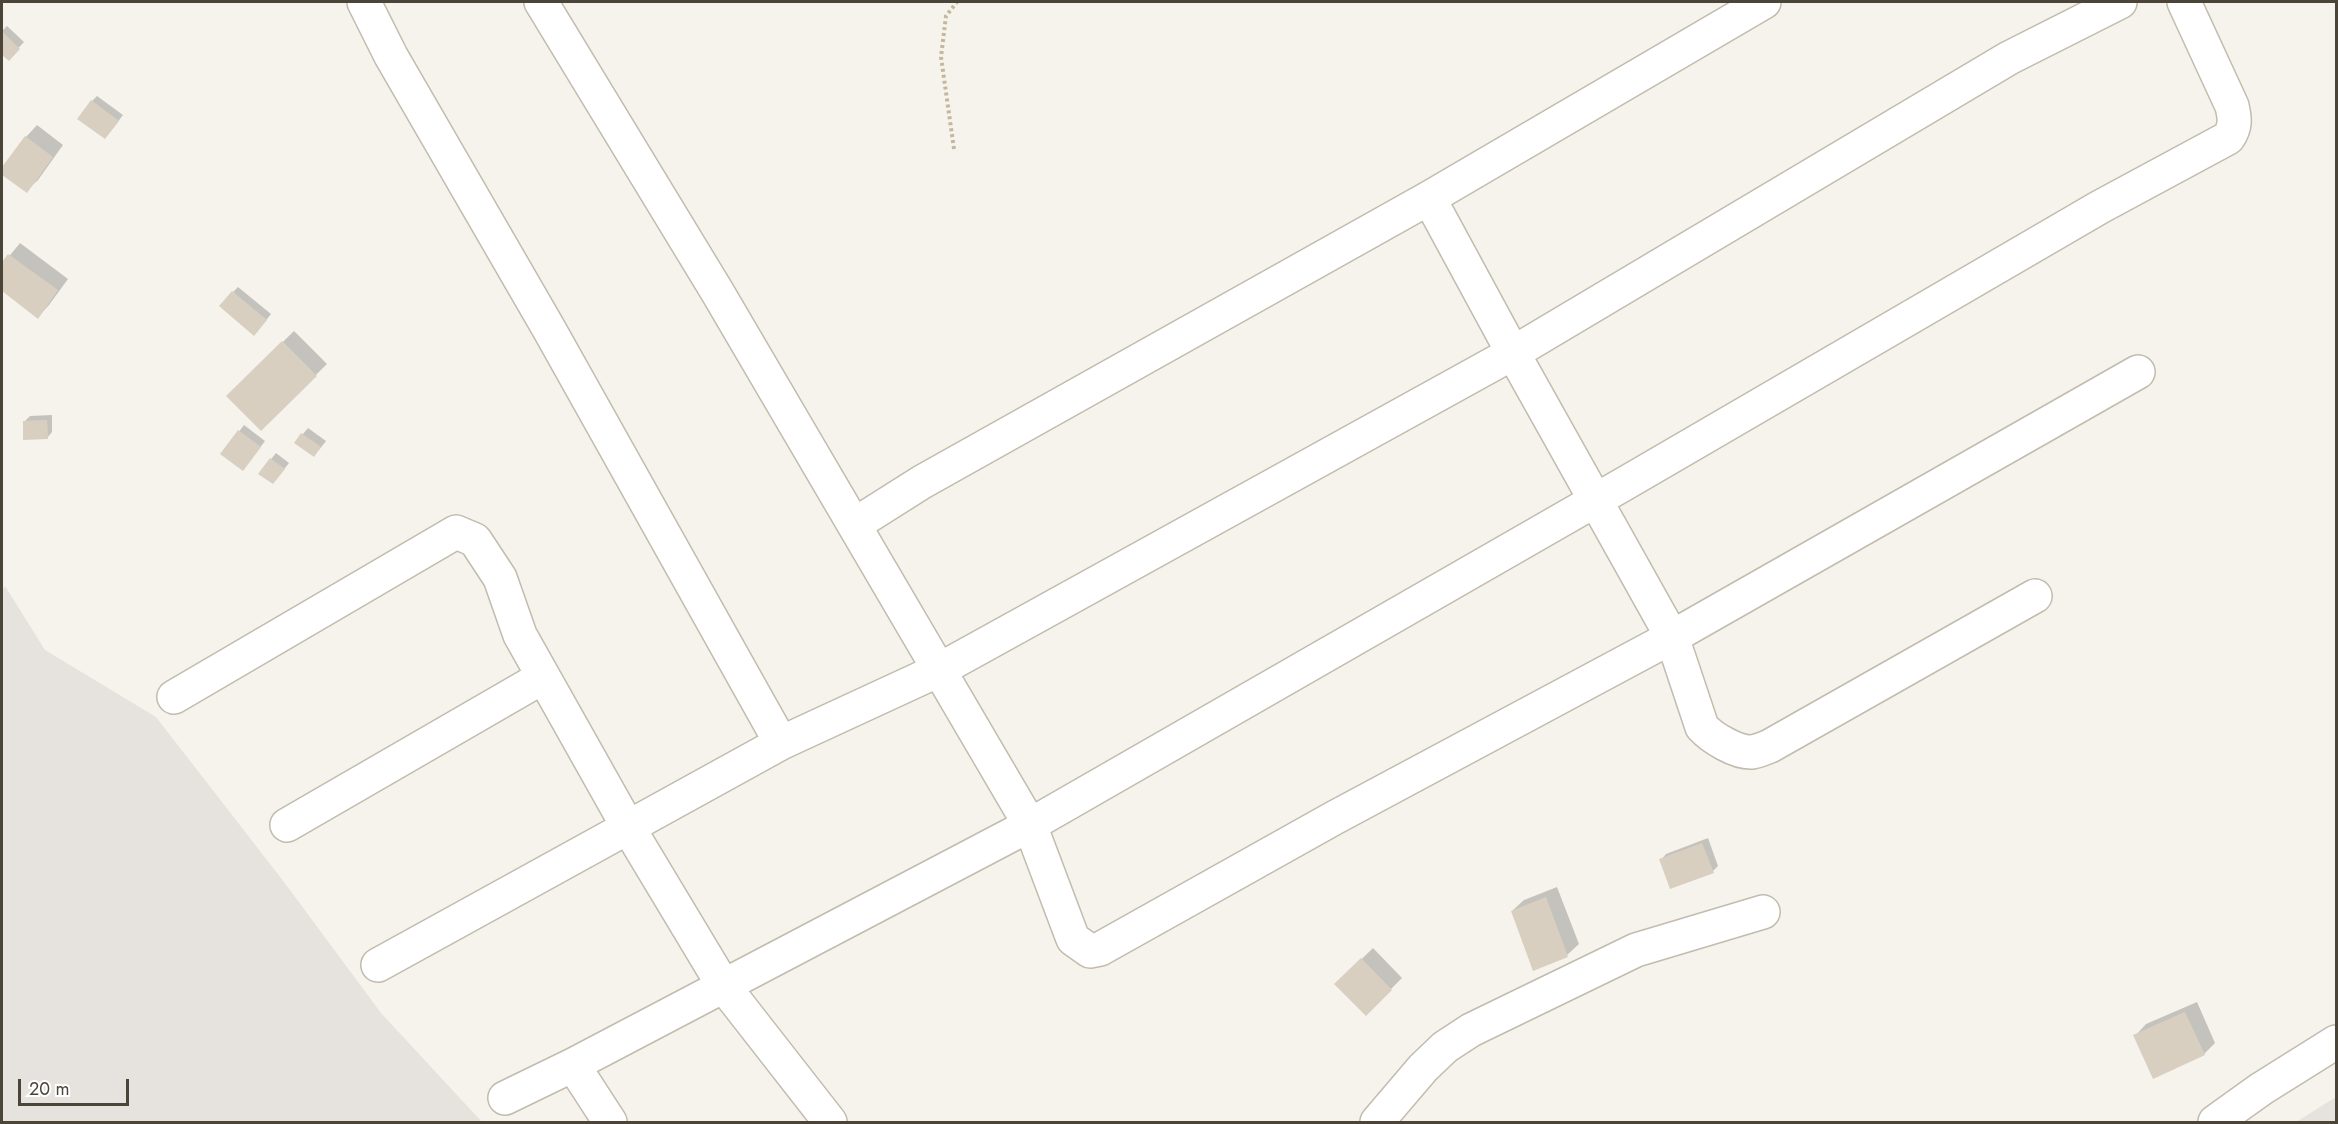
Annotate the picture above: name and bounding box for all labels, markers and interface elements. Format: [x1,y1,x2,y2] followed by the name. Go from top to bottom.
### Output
[21,1067,132,1105] scale bar
[29,1076,69,1102] text: 20 m

